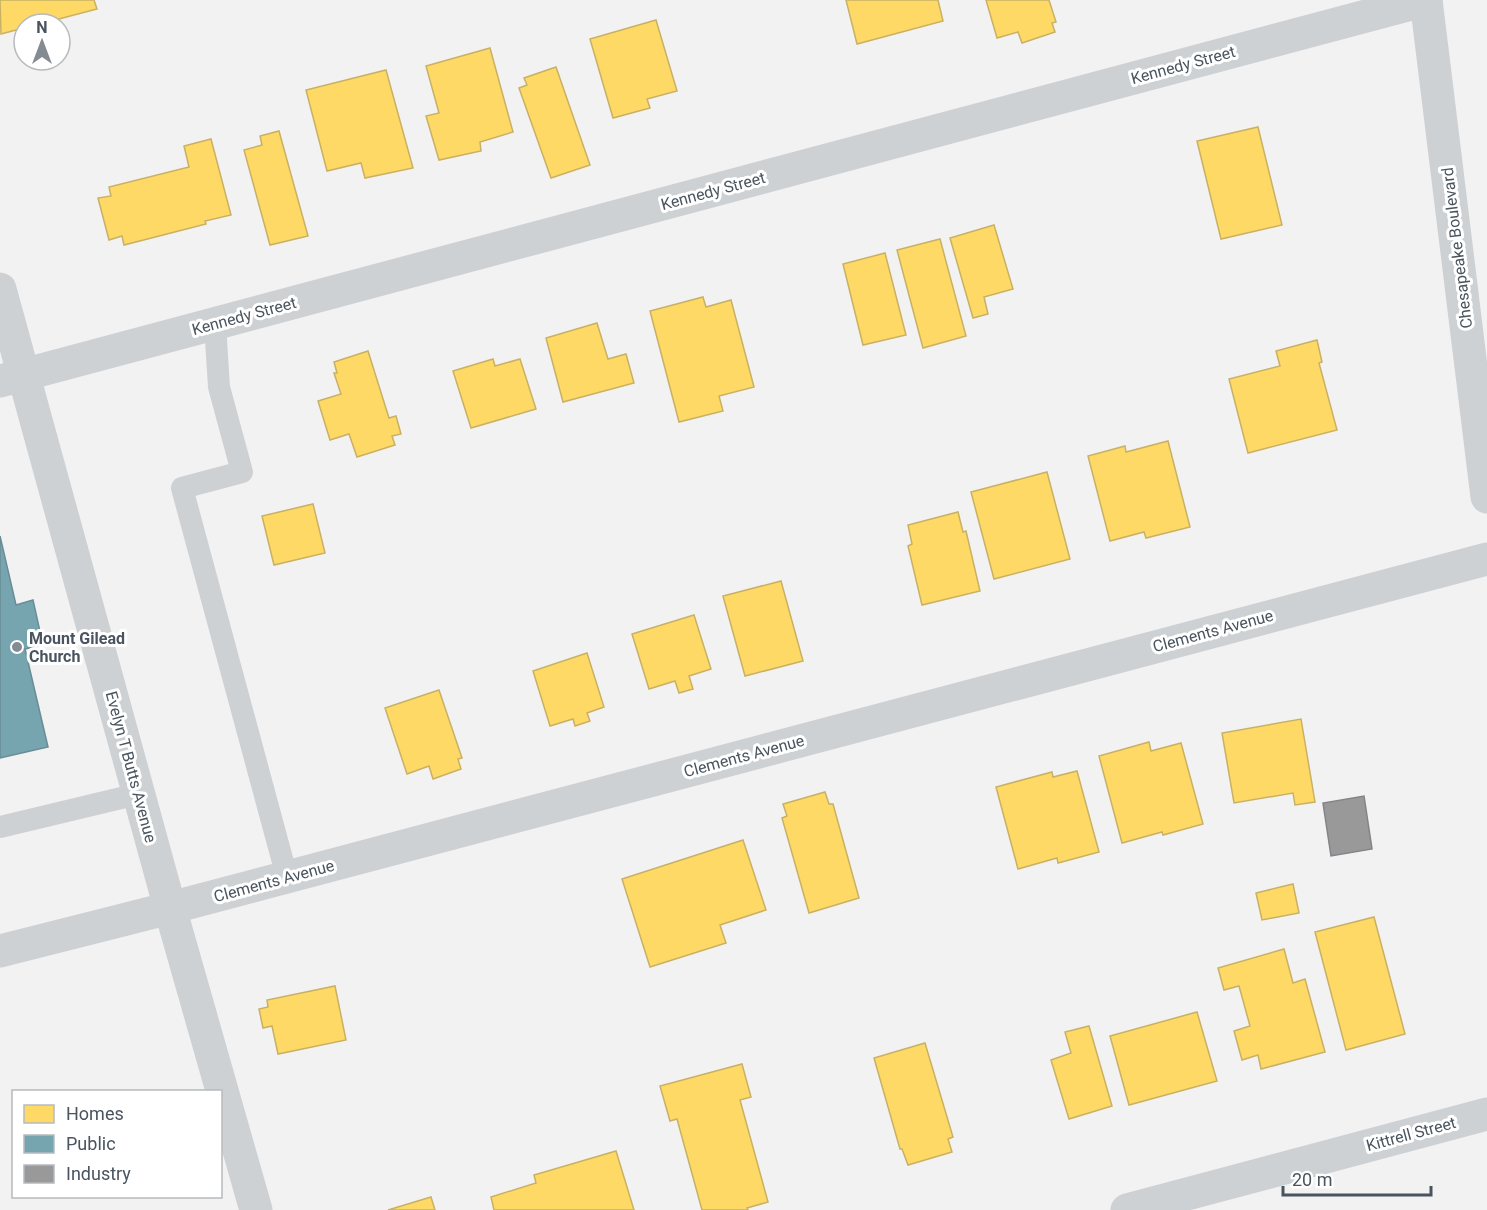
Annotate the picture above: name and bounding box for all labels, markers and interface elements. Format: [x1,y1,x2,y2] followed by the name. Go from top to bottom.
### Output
[12,12,72,72] north arrow
[36,18,48,37] text: N
[1129,42,1237,88] street label: Kennedy Street
[1438,166,1476,330] street label: Chesapeake Boulevard
[659,168,767,214] street label: Kennedy Street
[190,293,298,339] street label: Kennedy Street
[1151,606,1275,656] street label: Clements Avenue
[29,629,125,666] place label: Mount Gilead Church
[10,640,24,654] marker: Mount Gilead Church
[102,689,160,845] street label: Evelyn T Butts Avenue
[682,731,806,781] street label: Clements Avenue
[212,856,336,906] street label: Clements Avenue
[12,1090,222,1198] legend
[66,1103,124,1124] text: Homes
[1364,1113,1458,1155] street label: Kittrell Street
[66,1133,116,1154] text: Public
[1283,1159,1432,1197] scale bar
[66,1163,131,1184] text: Industry
[1292,1169,1332,1190] text: 20 m

